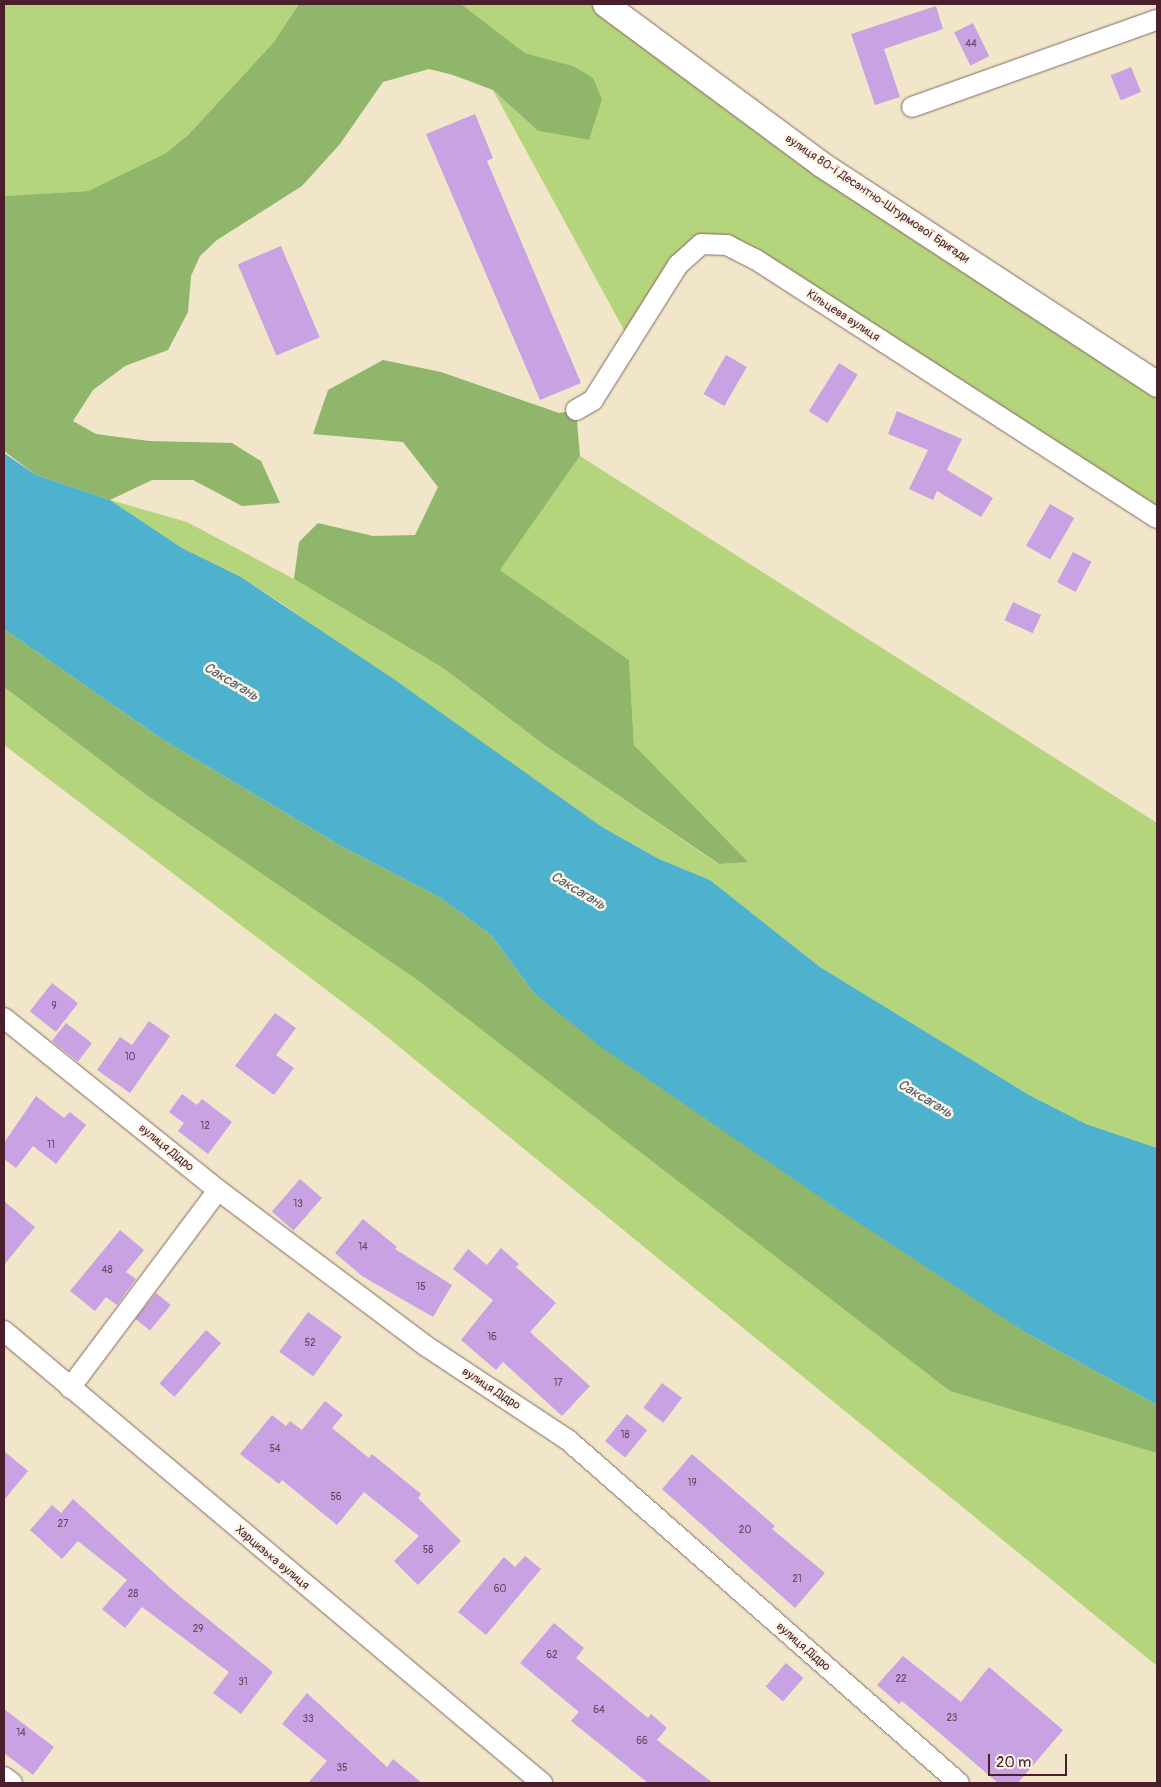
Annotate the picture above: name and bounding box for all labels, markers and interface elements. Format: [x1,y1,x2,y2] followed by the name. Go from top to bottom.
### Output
[965,39,977,51] house number: 44
[782,132,972,266] street label: вулиця 80-ї Десантно-Штурмової Бригади
[804,287,882,345] street label: Кільцева вулиця
[201,659,261,705] water label: Саксагань
[548,868,608,914] water label: Саксагань
[51,1001,57,1013] house number: 9
[125,1052,135,1064] house number: 10
[895,1076,955,1122] water label: Саксагань
[135,1121,197,1175] street label: вулиця Дідро
[200,1121,210,1133] house number: 12
[47,1140,55,1152] house number: 11
[293,1199,303,1211] house number: 13
[358,1242,368,1254] house number: 14
[102,1265,112,1277] house number: 48
[416,1282,426,1294] house number: 15
[487,1332,497,1344] house number: 16
[304,1338,316,1350] house number: 52
[459,1365,523,1413] street label: вулиця Дідро
[553,1378,563,1390] house number: 17
[621,1430,629,1442] house number: 18
[269,1444,281,1456] house number: 54
[687,1478,697,1490] house number: 19
[330,1492,342,1504] house number: 56
[58,1519,68,1531] house number: 27
[232,1523,312,1593] street label: Харцизька вулиця
[739,1525,751,1537] house number: 20
[423,1545,433,1557] house number: 58
[792,1574,802,1586] house number: 21
[494,1584,506,1596] house number: 60
[128,1589,138,1601] house number: 28
[773,1620,833,1674] street label: вулиця Дідро
[193,1624,203,1636] house number: 29
[546,1650,558,1662] house number: 62
[895,1674,907,1686] house number: 22
[238,1677,248,1689] house number: 31
[593,1705,605,1717] house number: 64
[947,1713,957,1725] house number: 23
[302,1714,314,1726] house number: 33
[16,1728,26,1740] house number: 14
[636,1736,648,1748] house number: 66
[991,1744,1070,1776] scale bar
[996,1753,1031,1772] text: 20 m
[337,1763,347,1775] house number: 35

